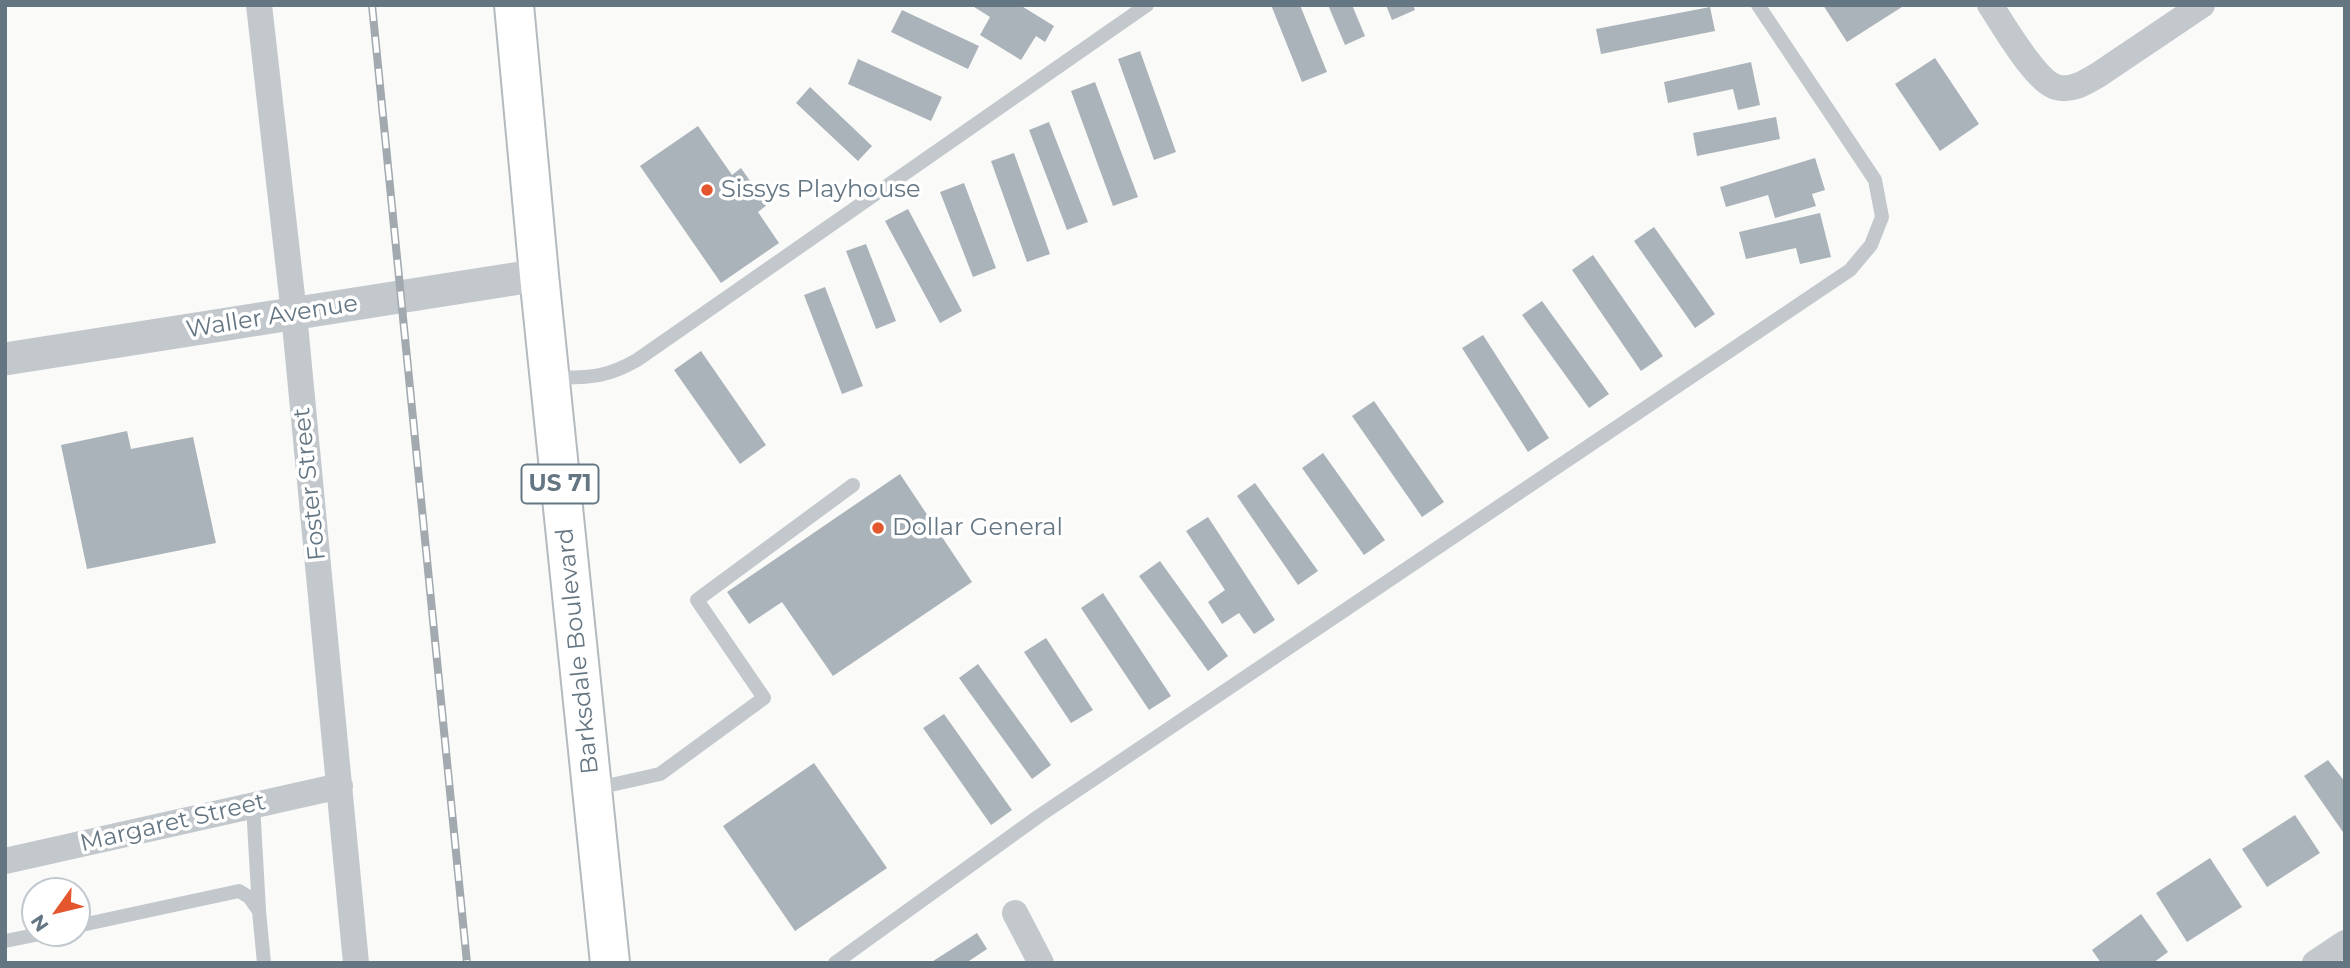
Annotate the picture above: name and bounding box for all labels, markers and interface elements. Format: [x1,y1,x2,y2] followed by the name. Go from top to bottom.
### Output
[721,176,921,204] place label: Sissys Playhouse
[699,182,715,198] marker: Sissys Playhouse
[184,289,360,345] street label: Waller Avenue
[288,406,332,562] street label: Foster Street
[522,464,598,504] road number: US 71
[892,514,1063,542] place label: Dollar General
[870,520,886,536] marker: Dollar General
[551,527,605,775] street label: Barksdale Boulevard
[77,788,269,858] street label: Margaret Street
[21,877,91,947] north arrow
[26,910,54,936] text: N

